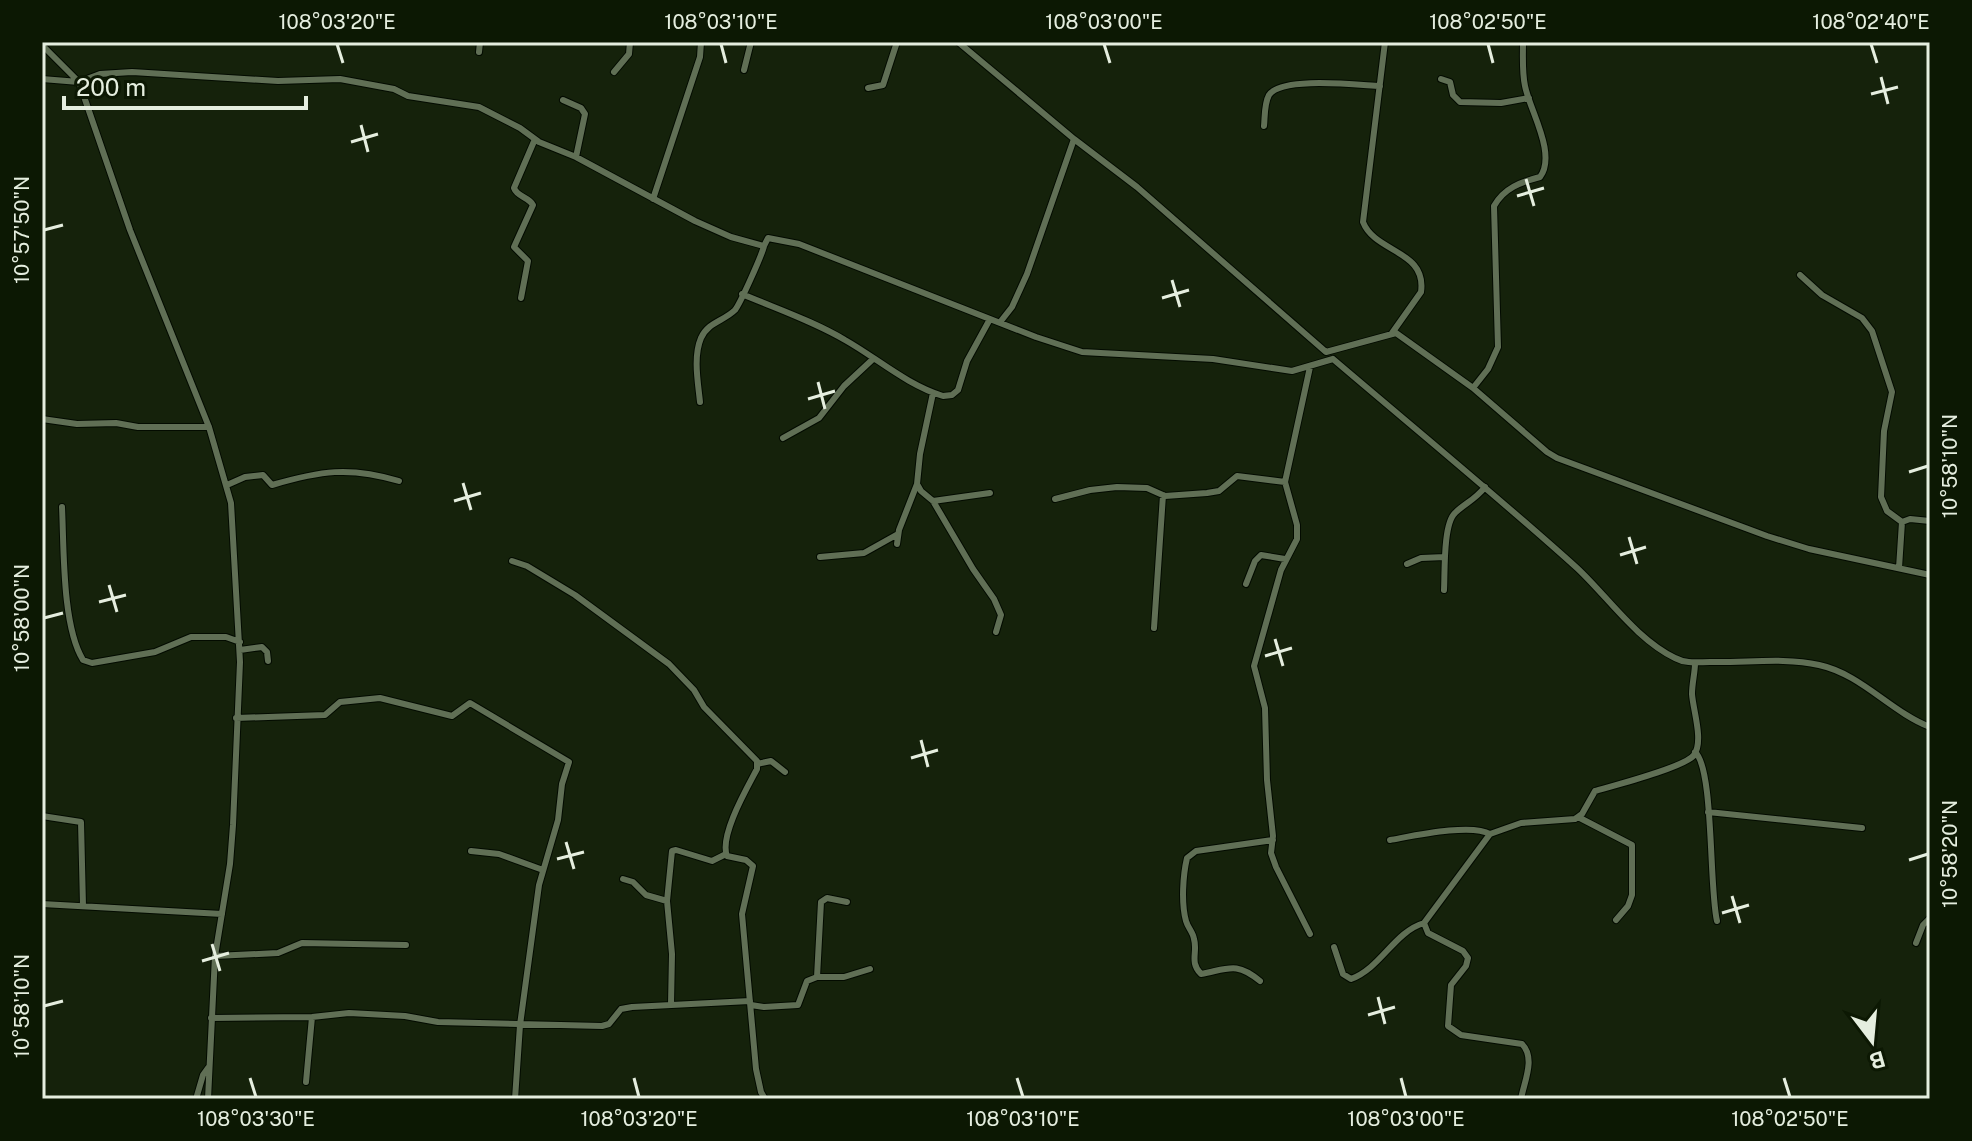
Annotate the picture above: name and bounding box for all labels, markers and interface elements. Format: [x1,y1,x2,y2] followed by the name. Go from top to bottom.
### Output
[278,10,396,34] text: 108°03'20"E
[664,10,778,34] text: 108°03'10"E
[1045,10,1163,34] text: 108°03'00"E
[1429,10,1547,34] text: 108°02'50"E
[1812,10,1930,34] text: 108°02'40"E
[64,60,306,110] scale bar
[76,73,146,101] text: 200 m
[10,176,34,284] text: 10°57'50"N
[1938,414,1962,518] text: 10°58'10"N
[10,564,34,672] text: 10°58'00"N
[1938,800,1962,908] text: 10°58'20"N
[10,954,34,1058] text: 10°58'10"N
[1832,1001,1912,1081] north arrow
[1867,1046,1888,1075] text: B
[197,1107,315,1131] text: 108°03'30"E
[580,1107,698,1131] text: 108°03'20"E
[966,1107,1080,1131] text: 108°03'10"E
[1347,1107,1465,1131] text: 108°03'00"E
[1731,1107,1849,1131] text: 108°02'50"E

